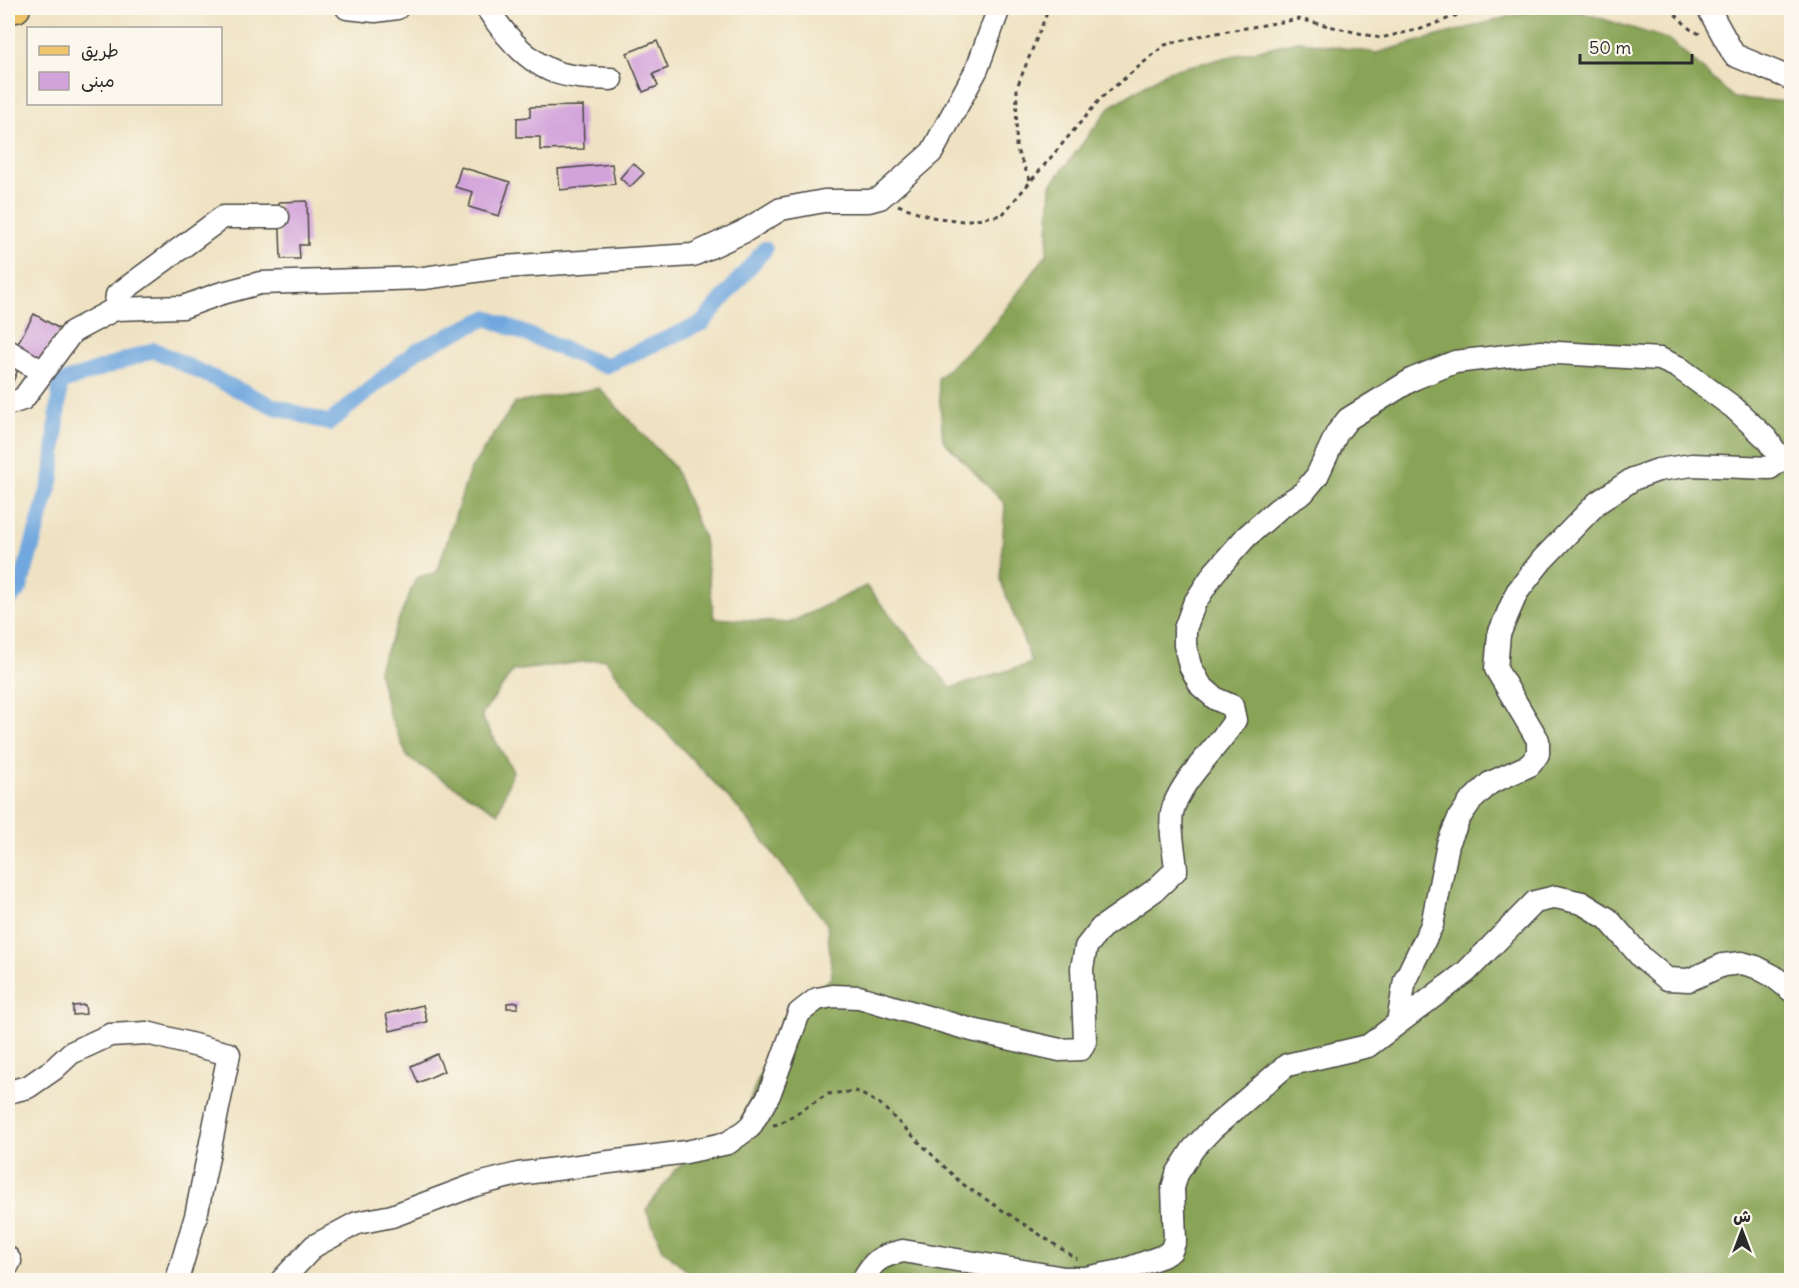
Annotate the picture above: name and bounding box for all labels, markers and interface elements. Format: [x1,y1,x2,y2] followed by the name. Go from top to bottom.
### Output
[27,27,222,105] legend
[1580,27,1692,65] scale bar
[1589,36,1631,59] text: 50 m
[81,39,119,62] text: طريق
[81,69,115,92] text: مبنى
[1712,1201,1772,1261] north arrow
[1733,1206,1751,1226] text: ش

